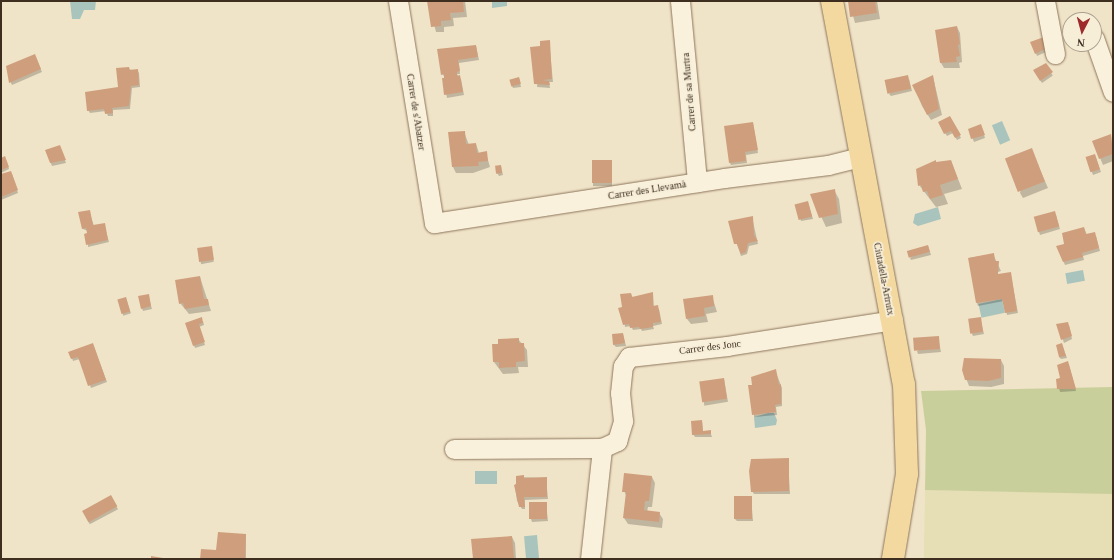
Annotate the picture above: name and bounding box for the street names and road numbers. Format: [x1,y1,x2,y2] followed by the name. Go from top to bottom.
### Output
[680,52,698,132] street label: Carrer de sa Murtra
[404,73,428,151] street label: Carrer de s'Abatzer
[607,178,687,202] street label: Carrer des Llevamà
[871,242,897,316] street label: Ciutadella-Artrutx
[678,337,742,357] street label: Carrer des Jonc

